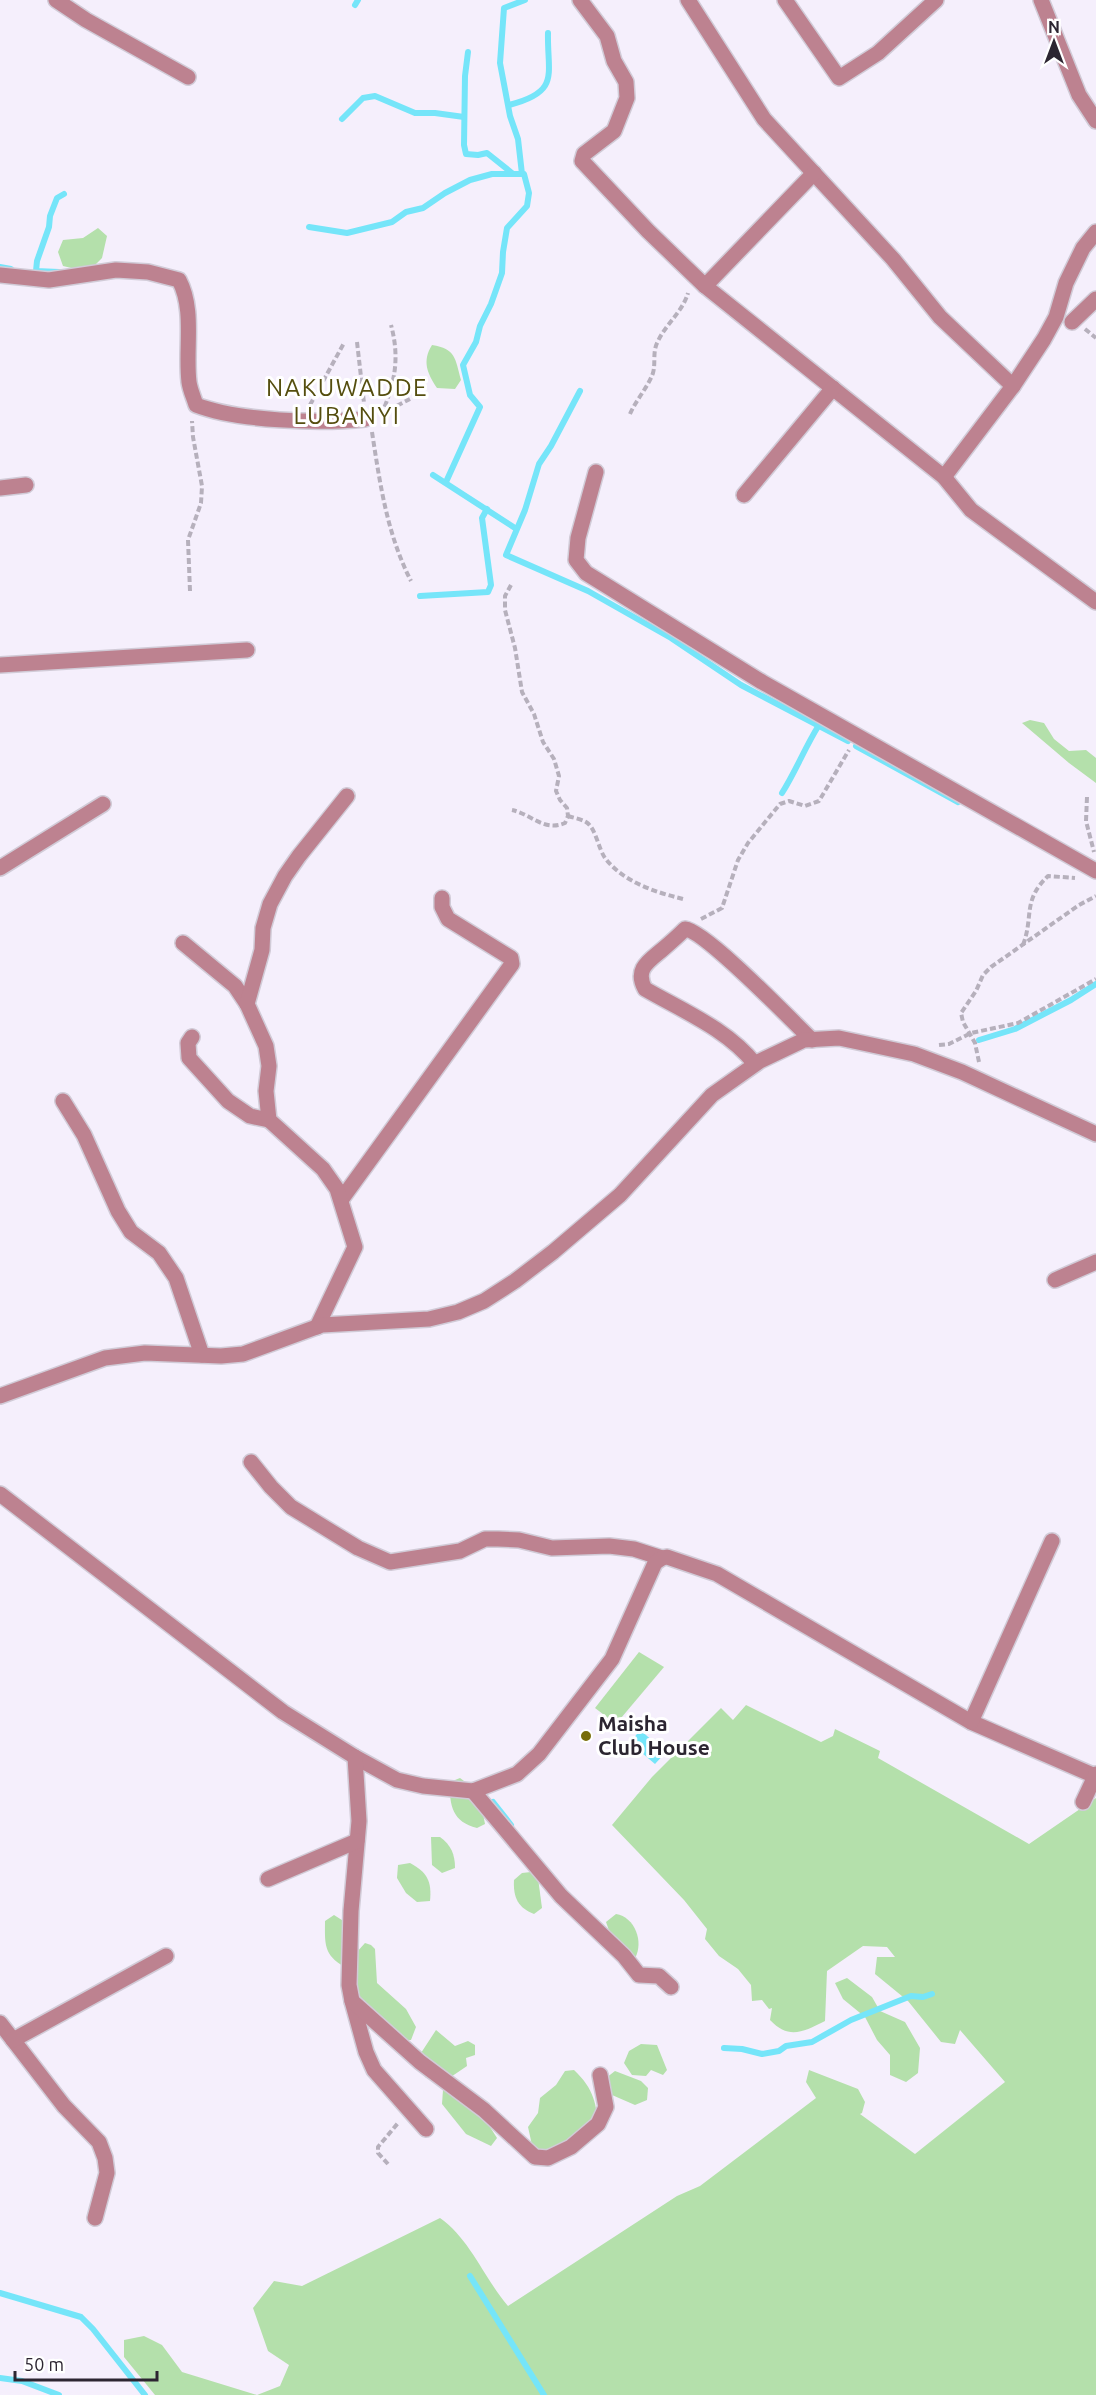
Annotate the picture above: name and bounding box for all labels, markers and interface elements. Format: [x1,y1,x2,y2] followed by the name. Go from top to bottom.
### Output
[1024,12,1084,72] north arrow
[1048,18,1060,36] text: N
[266,374,428,429] district label: NAKUWADDE LUBANYI
[598,1711,710,1759] place label: Maisha Club House
[579,1729,593,1743] marker: Maisha Club House
[15,2344,158,2382] scale bar
[24,2354,64,2374] text: 50 m

